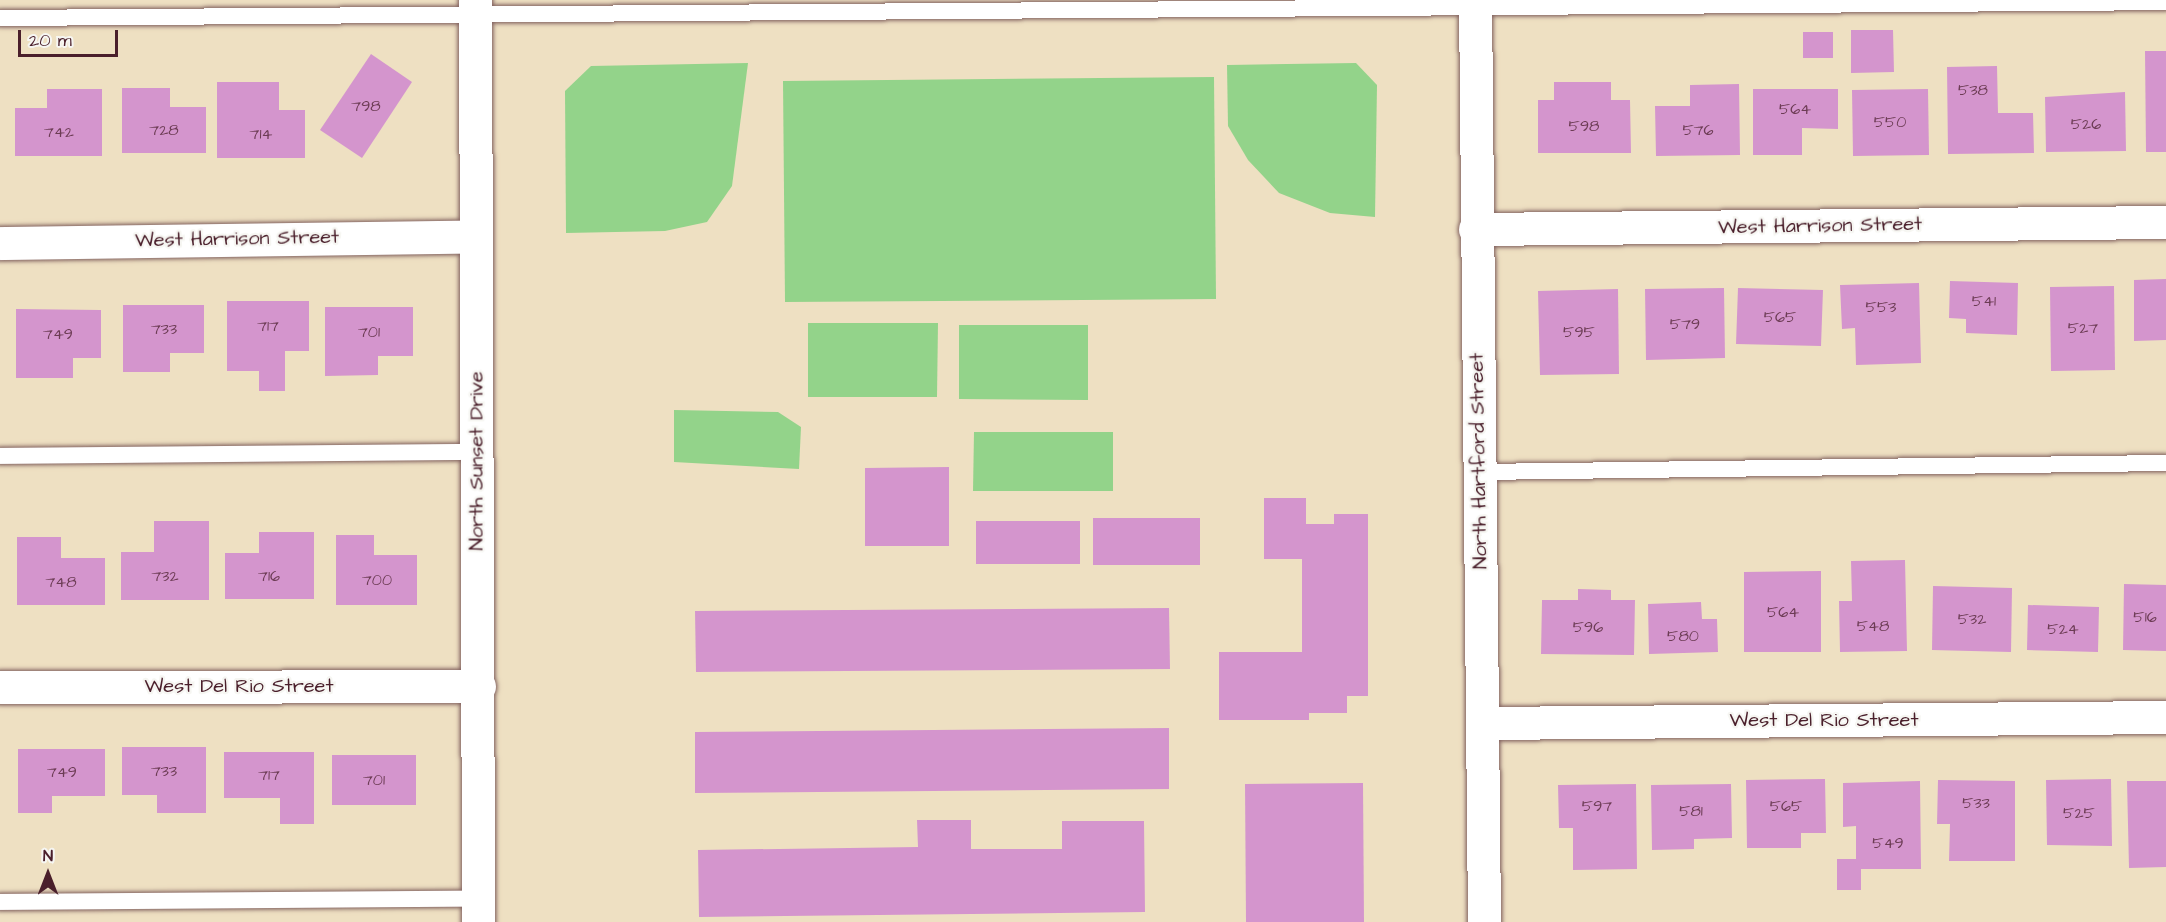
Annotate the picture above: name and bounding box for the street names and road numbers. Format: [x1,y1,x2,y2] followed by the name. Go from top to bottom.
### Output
[1718,212,1922,240] street label: West Harrison Street
[135,225,339,253] street label: West Harrison Street
[1465,353,1493,569] street label: North Hartford Street
[465,371,489,551] street label: North Sunset Drive
[145,674,333,698] street label: West Del Rio Street
[1730,708,1918,732] street label: West Del Rio Street

